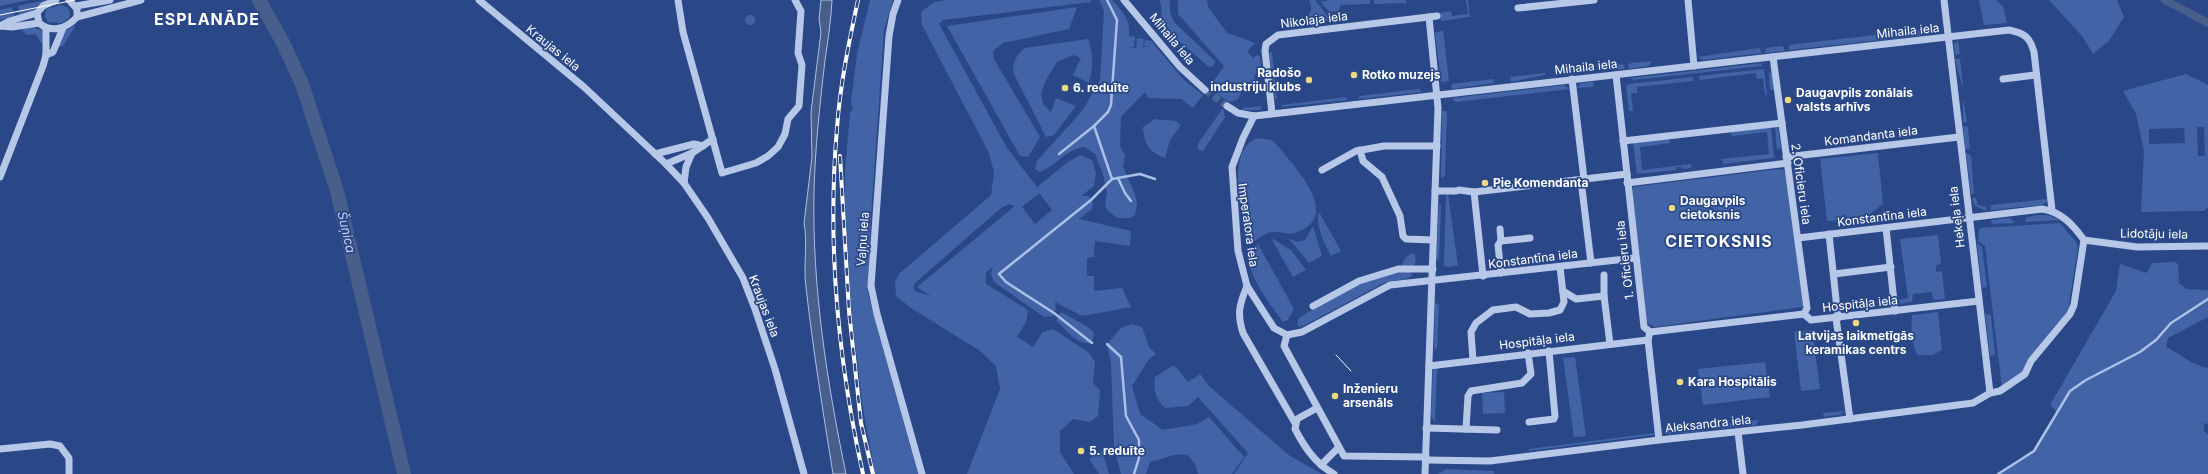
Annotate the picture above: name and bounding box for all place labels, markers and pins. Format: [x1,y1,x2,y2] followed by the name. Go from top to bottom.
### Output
[1210,65,1301,94] place label: Radošo industriju klubs
[1362,67,1441,82] place label: Rotko muzejs
[1349,70,1359,80] marker: Rotko muzejs
[1304,75,1314,85] marker: Radošo industriju klubs
[1073,80,1129,95] place label: 6. reduīte
[1060,83,1070,93] marker: 6. reduīte
[1796,85,1913,114] place label: Daugavpils zonālais valsts arhīvs
[1783,95,1793,105] marker: Daugavpils zonālais valsts arhīvs
[1493,175,1589,190] place label: Pie Komendanta
[1480,178,1490,188] marker: Pie Komendanta
[1680,193,1746,222] place label: Daugavpils cietoksnis
[1667,203,1677,213] marker: Daugavpils cietoksnis
[1851,318,1861,328] marker: Latvijas laikmetīgās keramikas centrs
[1798,328,1914,357] place label: Latvijas laikmetīgās keramikas centrs
[1688,374,1777,389] place label: Kara Hospitālis
[1675,377,1685,387] marker: Kara Hospitālis
[1343,381,1398,410] place label: Inženieru arsenāls
[1330,391,1340,401] marker: Inženieru arsenāls
[1089,443,1145,458] place label: 5. reduīte
[1076,446,1086,456] marker: 5. reduīte

